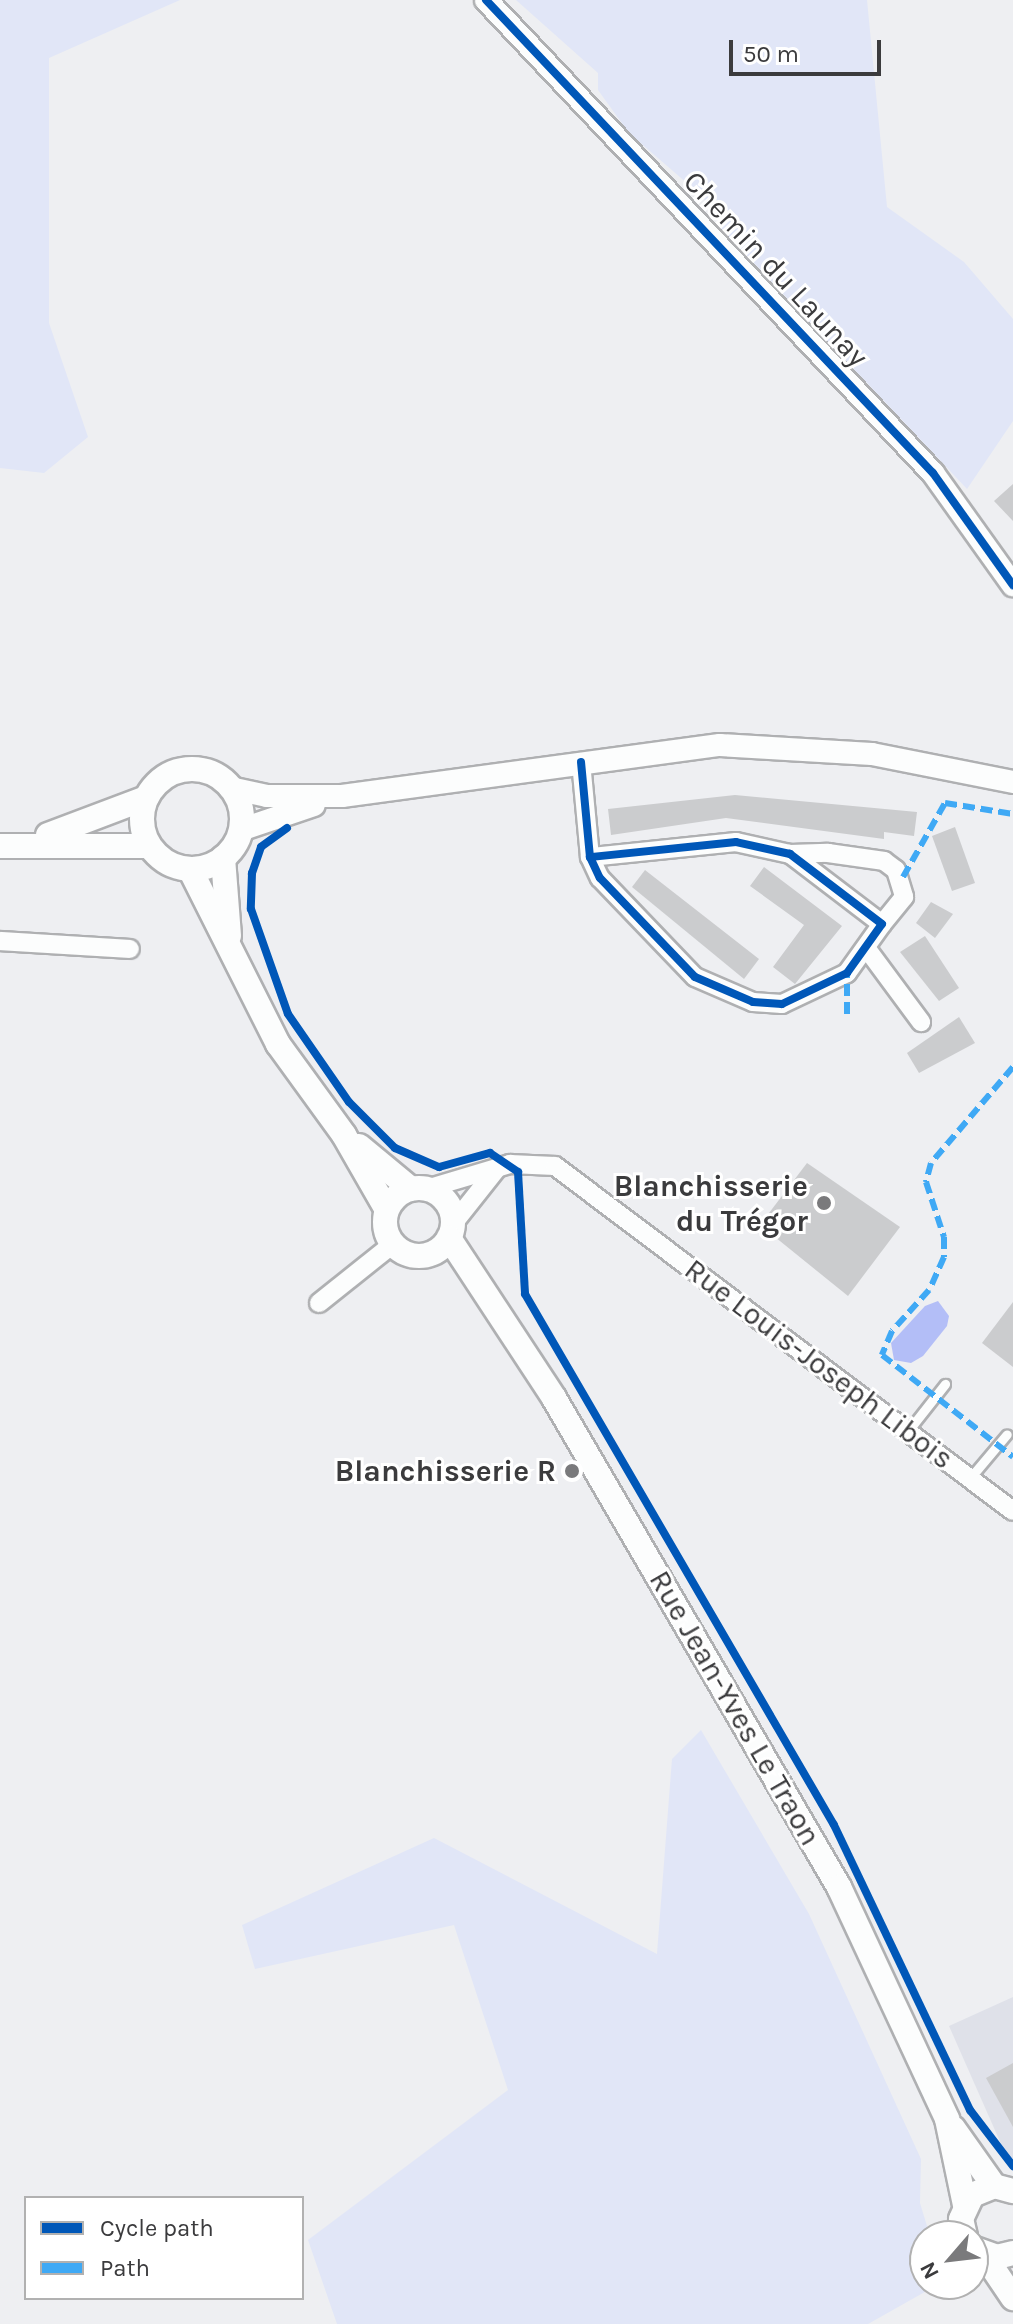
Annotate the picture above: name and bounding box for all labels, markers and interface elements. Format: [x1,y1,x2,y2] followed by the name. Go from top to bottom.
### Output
[733,24,885,74] scale bar
[743,40,799,68] text: 50 m
[676,164,876,374] street label: Chemin du Launay
[614,1168,808,1238] place label: Blanchisserie du Trégor
[815,1194,833,1212] marker: Blanchisserie du Trégor
[678,1251,960,1477] street label: Rue Louis-Joseph Libois
[335,1453,556,1489] place label: Blanchisserie R
[563,1462,581,1480] marker: Blanchisserie R
[642,1564,828,1852] street label: Rue Jean-Yves Le Traon
[24,2196,304,2300] legend
[100,2214,214,2242] text: Cycle path
[909,2220,989,2300] north arrow
[100,2254,150,2282] text: Path
[914,2257,945,2283] text: N

